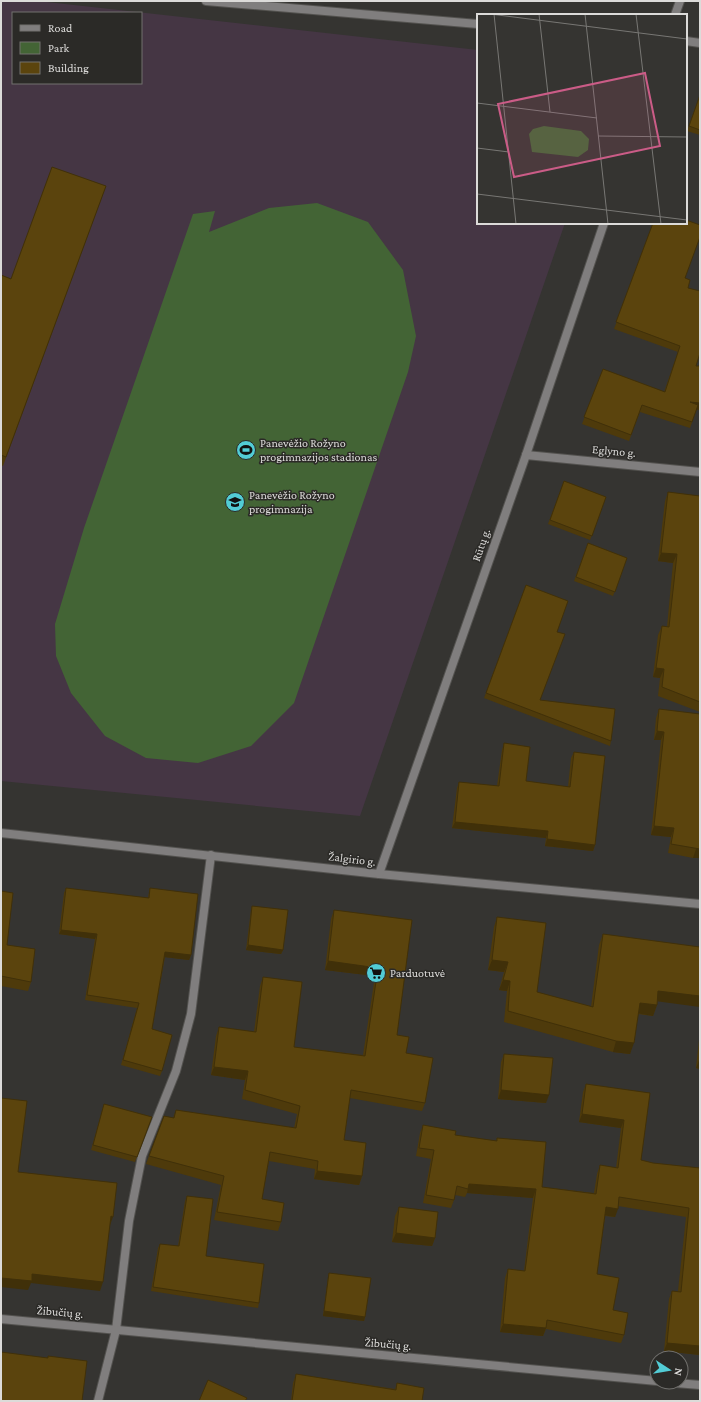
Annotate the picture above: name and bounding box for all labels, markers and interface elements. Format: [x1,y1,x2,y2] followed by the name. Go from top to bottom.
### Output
[12,12,142,84] legend
[477,14,687,224] inset map
[48,21,73,35] text: Road
[48,41,70,55] text: Park
[48,61,89,75] text: Building
[260,436,378,464] place label: Panevėžio Rožyno progimnazijos stadionas
[235,439,257,461] sports icon: Panevėžio Rožyno progimnazijos stadionas
[592,442,637,460] street label: Eglyno g.
[249,488,335,516] place label: Panevėžio Rožyno progimnazija
[224,491,246,513] school or university icon: Panevėžio Rožyno progimnazija
[469,526,493,563] street label: Rūtų g.
[327,849,377,869] street label: Žalgirio g.
[365,962,387,984] supermarket icon: Parduotuvė
[390,966,445,980] place label: Parduotuvė
[36,1303,84,1321] street label: Žibučių g.
[364,1335,412,1353] street label: Žibučių g.
[649,1350,689,1390] north arrow
[672,1367,685,1377] text: N

